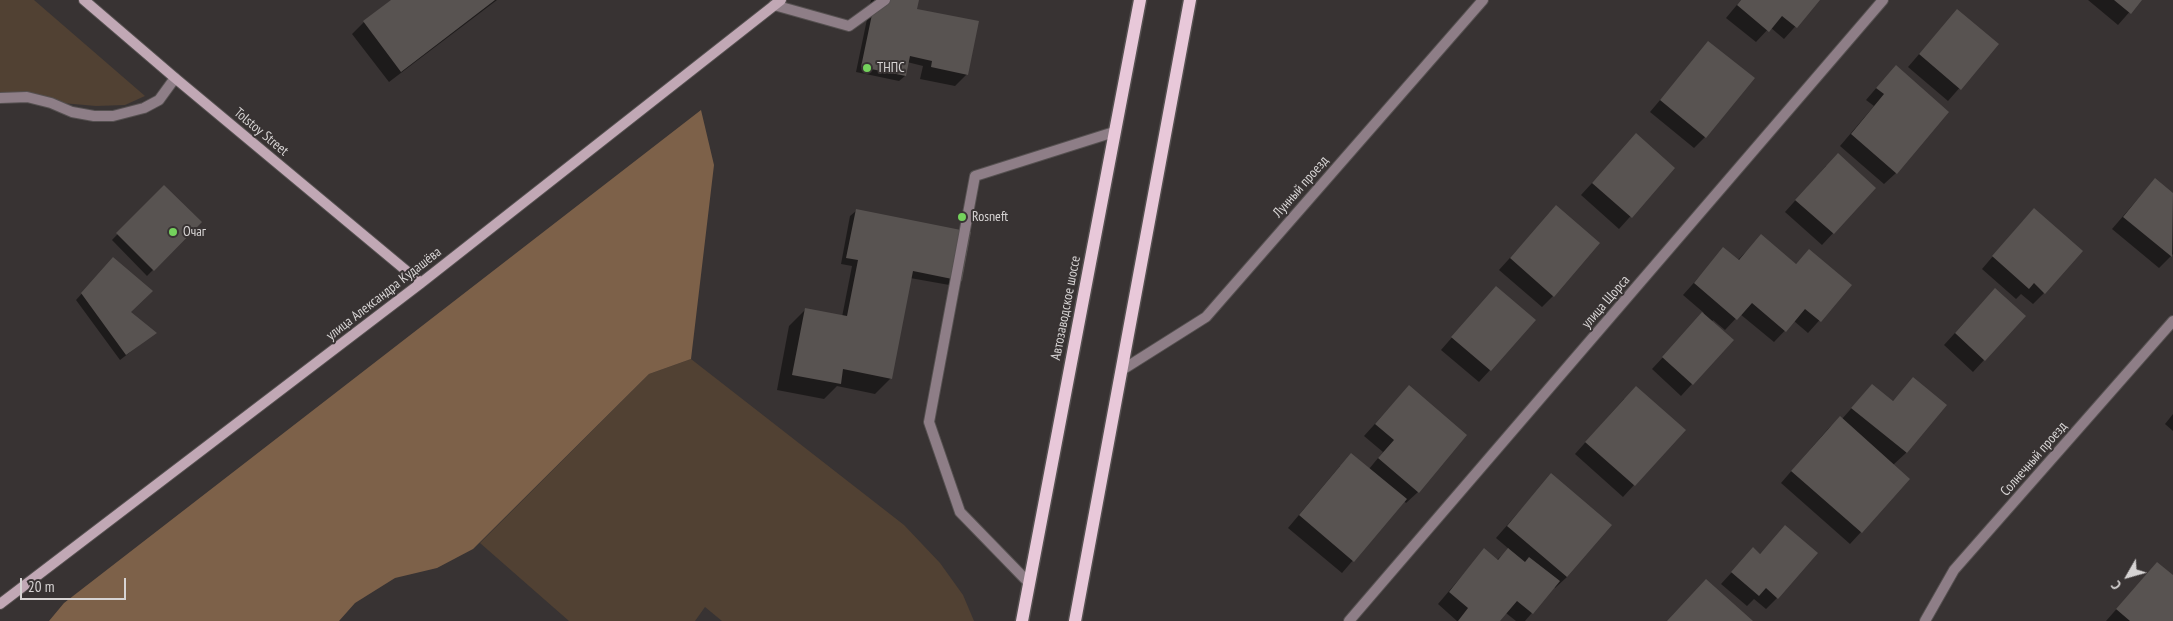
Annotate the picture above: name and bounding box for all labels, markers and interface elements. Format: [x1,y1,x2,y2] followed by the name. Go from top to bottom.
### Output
[877,60,905,76] place label: ТНПС
[861,62,873,74] marker: ТНПС
[230,104,292,160] street label: Tolstoy Street
[1270,153,1332,221] street label: Лунный проезд
[972,209,1008,225] place label: Rosneft
[956,211,968,223] marker: Rosneft
[183,224,206,240] place label: Очаг
[167,226,179,238] marker: Очаг
[323,244,445,344] street label: улица Александра Кудашёва
[1048,255,1084,361] street label: Автозаводское шоссе
[1578,272,1634,332] street label: улица Щорса
[1997,418,2071,500] street label: Солнечный проезд
[2103,551,2153,601] north arrow
[22,568,129,600] scale bar
[28,577,54,596] text: 20 m
[2107,577,2125,593] text: С

